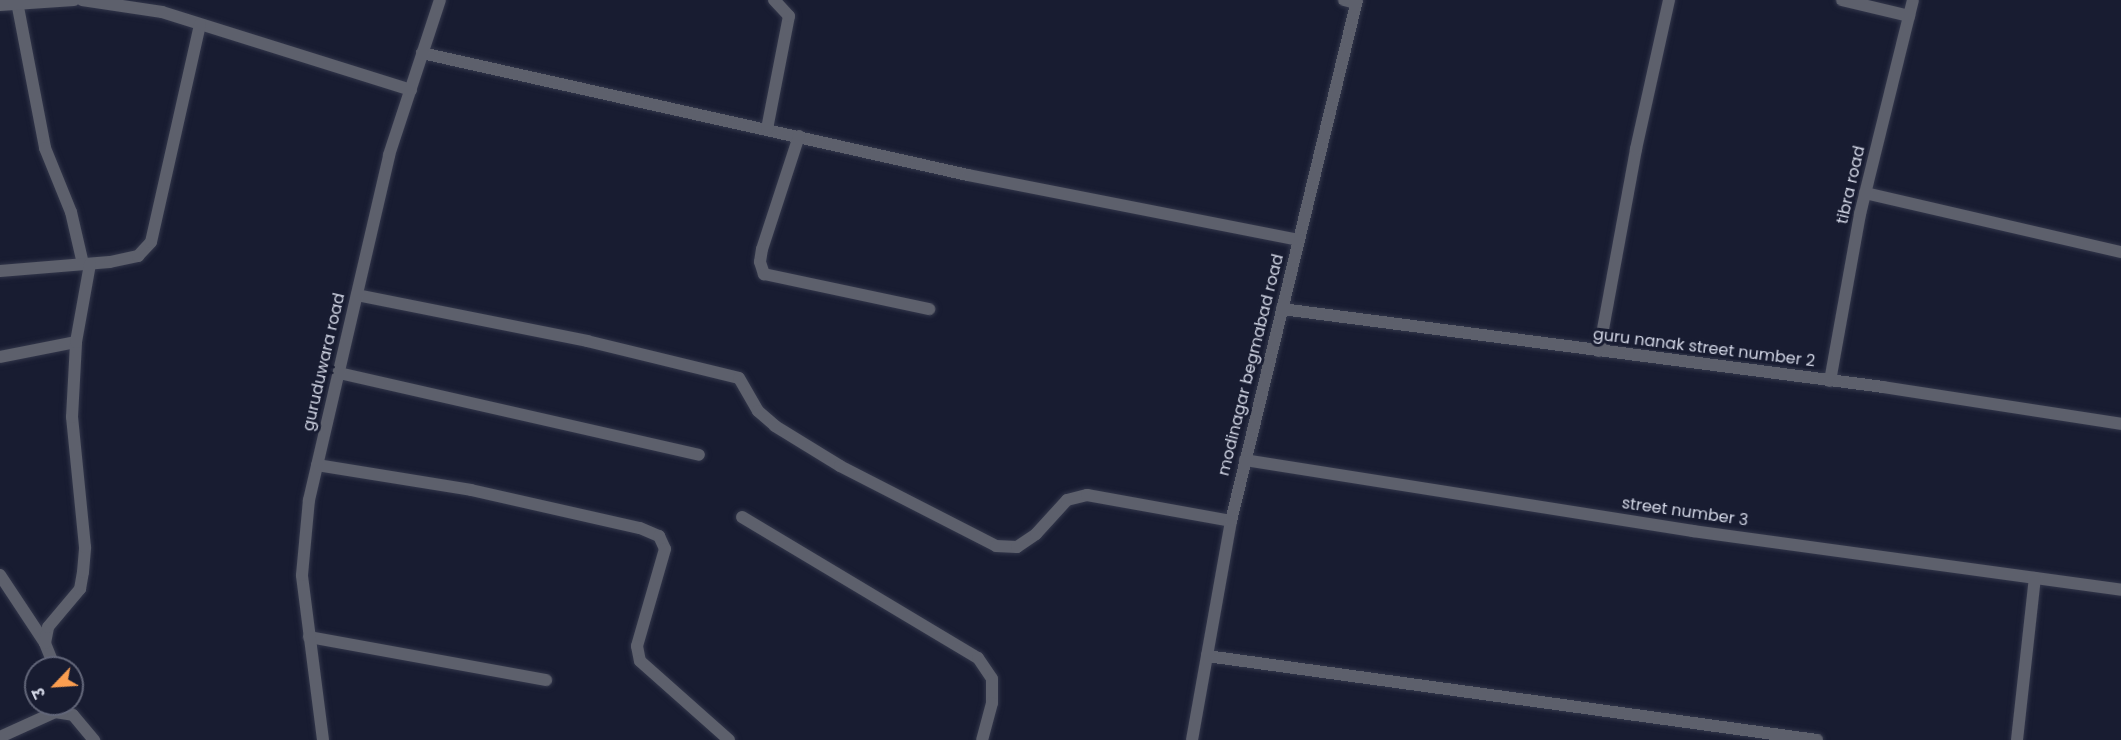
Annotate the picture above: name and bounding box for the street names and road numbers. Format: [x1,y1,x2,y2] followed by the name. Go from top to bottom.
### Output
[1833,144,1869,226] street label: tibra road
[1214,252,1288,478] street label: modinagar begmabad road
[299,291,349,433] street label: guruduwara road
[1592,325,1816,371] street label: guru nanak street number 2
[1621,494,1749,530] street label: street number 3

